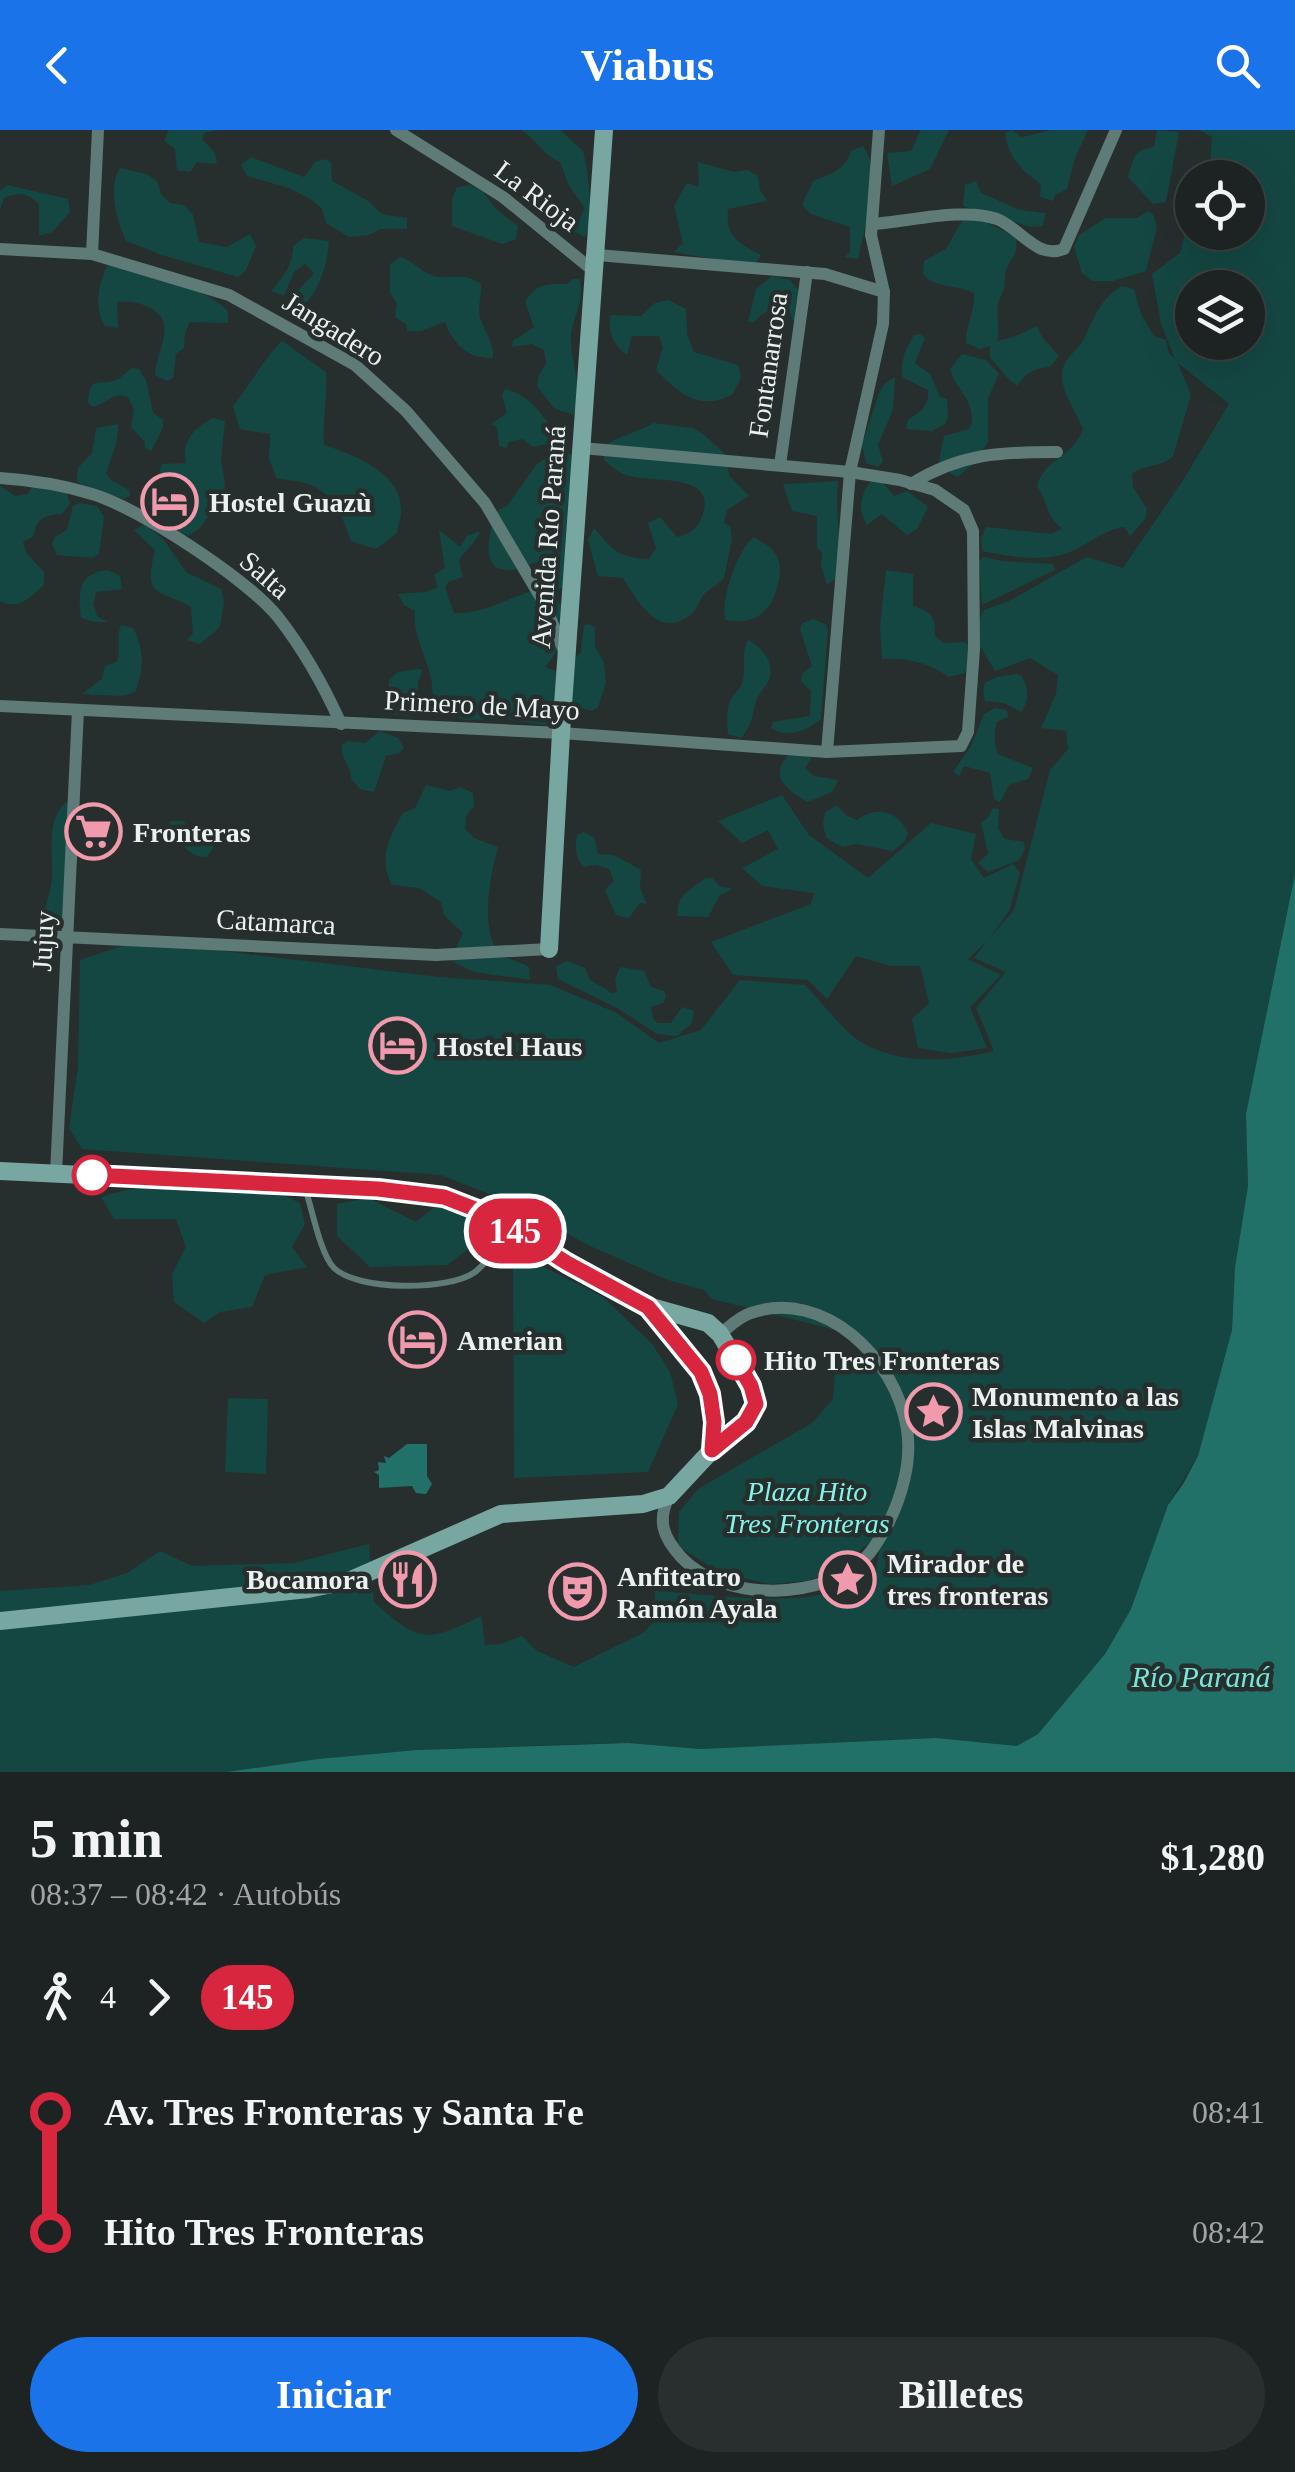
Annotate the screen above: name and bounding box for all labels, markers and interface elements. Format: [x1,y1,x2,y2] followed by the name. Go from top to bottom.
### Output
[30,38,85,93] icon: back
[1210,38,1265,93] icon: search
[581,40,714,90] text: Viabus
[489,154,586,238] street label: La Rioja
[1175,160,1265,360] map controls
[1175,160,1265,250] button: locate
[1175,270,1265,360] button: layers
[278,286,390,372] street label: Jangadero
[742,290,794,440] street label: Fontanarrosa
[525,424,571,650] street label: Avenida Río Paraná
[140,472,200,532] hotel icon: Hostel Guazù
[209,487,372,518] place label: Hostel Guazù
[234,545,297,605] street label: Salta
[383,684,581,726] street label: Primero de Mayo
[64,802,124,862] supermarket icon: Fronteras
[133,817,251,848] place label: Fronteras
[215,903,337,941] street label: Catamarca
[26,910,60,972] street label: Jujuy
[368,1016,428,1076] hotel icon: Hostel Haus
[437,1031,583,1062] place label: Hostel Haus
[73,1156,111,1194] unlabelled marker
[458,1198,572,1264] line badge: 145
[489,1212,541,1251] text: 145
[388,1310,448,1370] hotel icon: Amerian
[457,1325,563,1356] place label: Amerian
[717,1341,755,1379] marker: Hito Tres Fronteras
[764,1345,1000,1376] place label: Hito Tres Fronteras
[972,1381,1179,1444] place label: Monumento a las Islas Malvinas
[903,1382,963,1442] place icon: Monumento a las Islas Malvinas
[724,1476,890,1539] park label: Plaza Hito Tres Fronteras
[887,1548,1049,1611] place label: Mirador de tres fronteras
[378,1549,438,1609] restaurant icon: Bocamora
[818,1549,878,1609] place icon: Mirador de tres fronteras
[617,1561,778,1624] place label: Anfiteatro Ramón Ayala
[548,1562,608,1622] theatre icon: Anfiteatro Ramón Ayala
[246,1564,369,1595] place label: Bocamora
[1130,1660,1271,1693] water label: Río Paraná
[30,1808,163,1869] text: 5 min
[1161,1836,1265,1878] text: $1,280
[30,1876,341,1912] text: 08:37 – 08:42 · Autobús
[30,1970,85,2025] icon: walk
[131,1970,186,2025] icon: forward
[221,1978,274,2017] text: 145
[100,1979,116,2015] text: 4
[104,2091,584,2133] text: Av. Tres Fronteras y Santa Fe
[1192,2094,1265,2130] text: 08:41
[104,2211,424,2253] text: Hito Tres Fronteras
[1192,2214,1265,2250] text: 08:42
[30,2337,638,2452] button: Iniciar
[658,2337,1265,2452] button: Billetes

